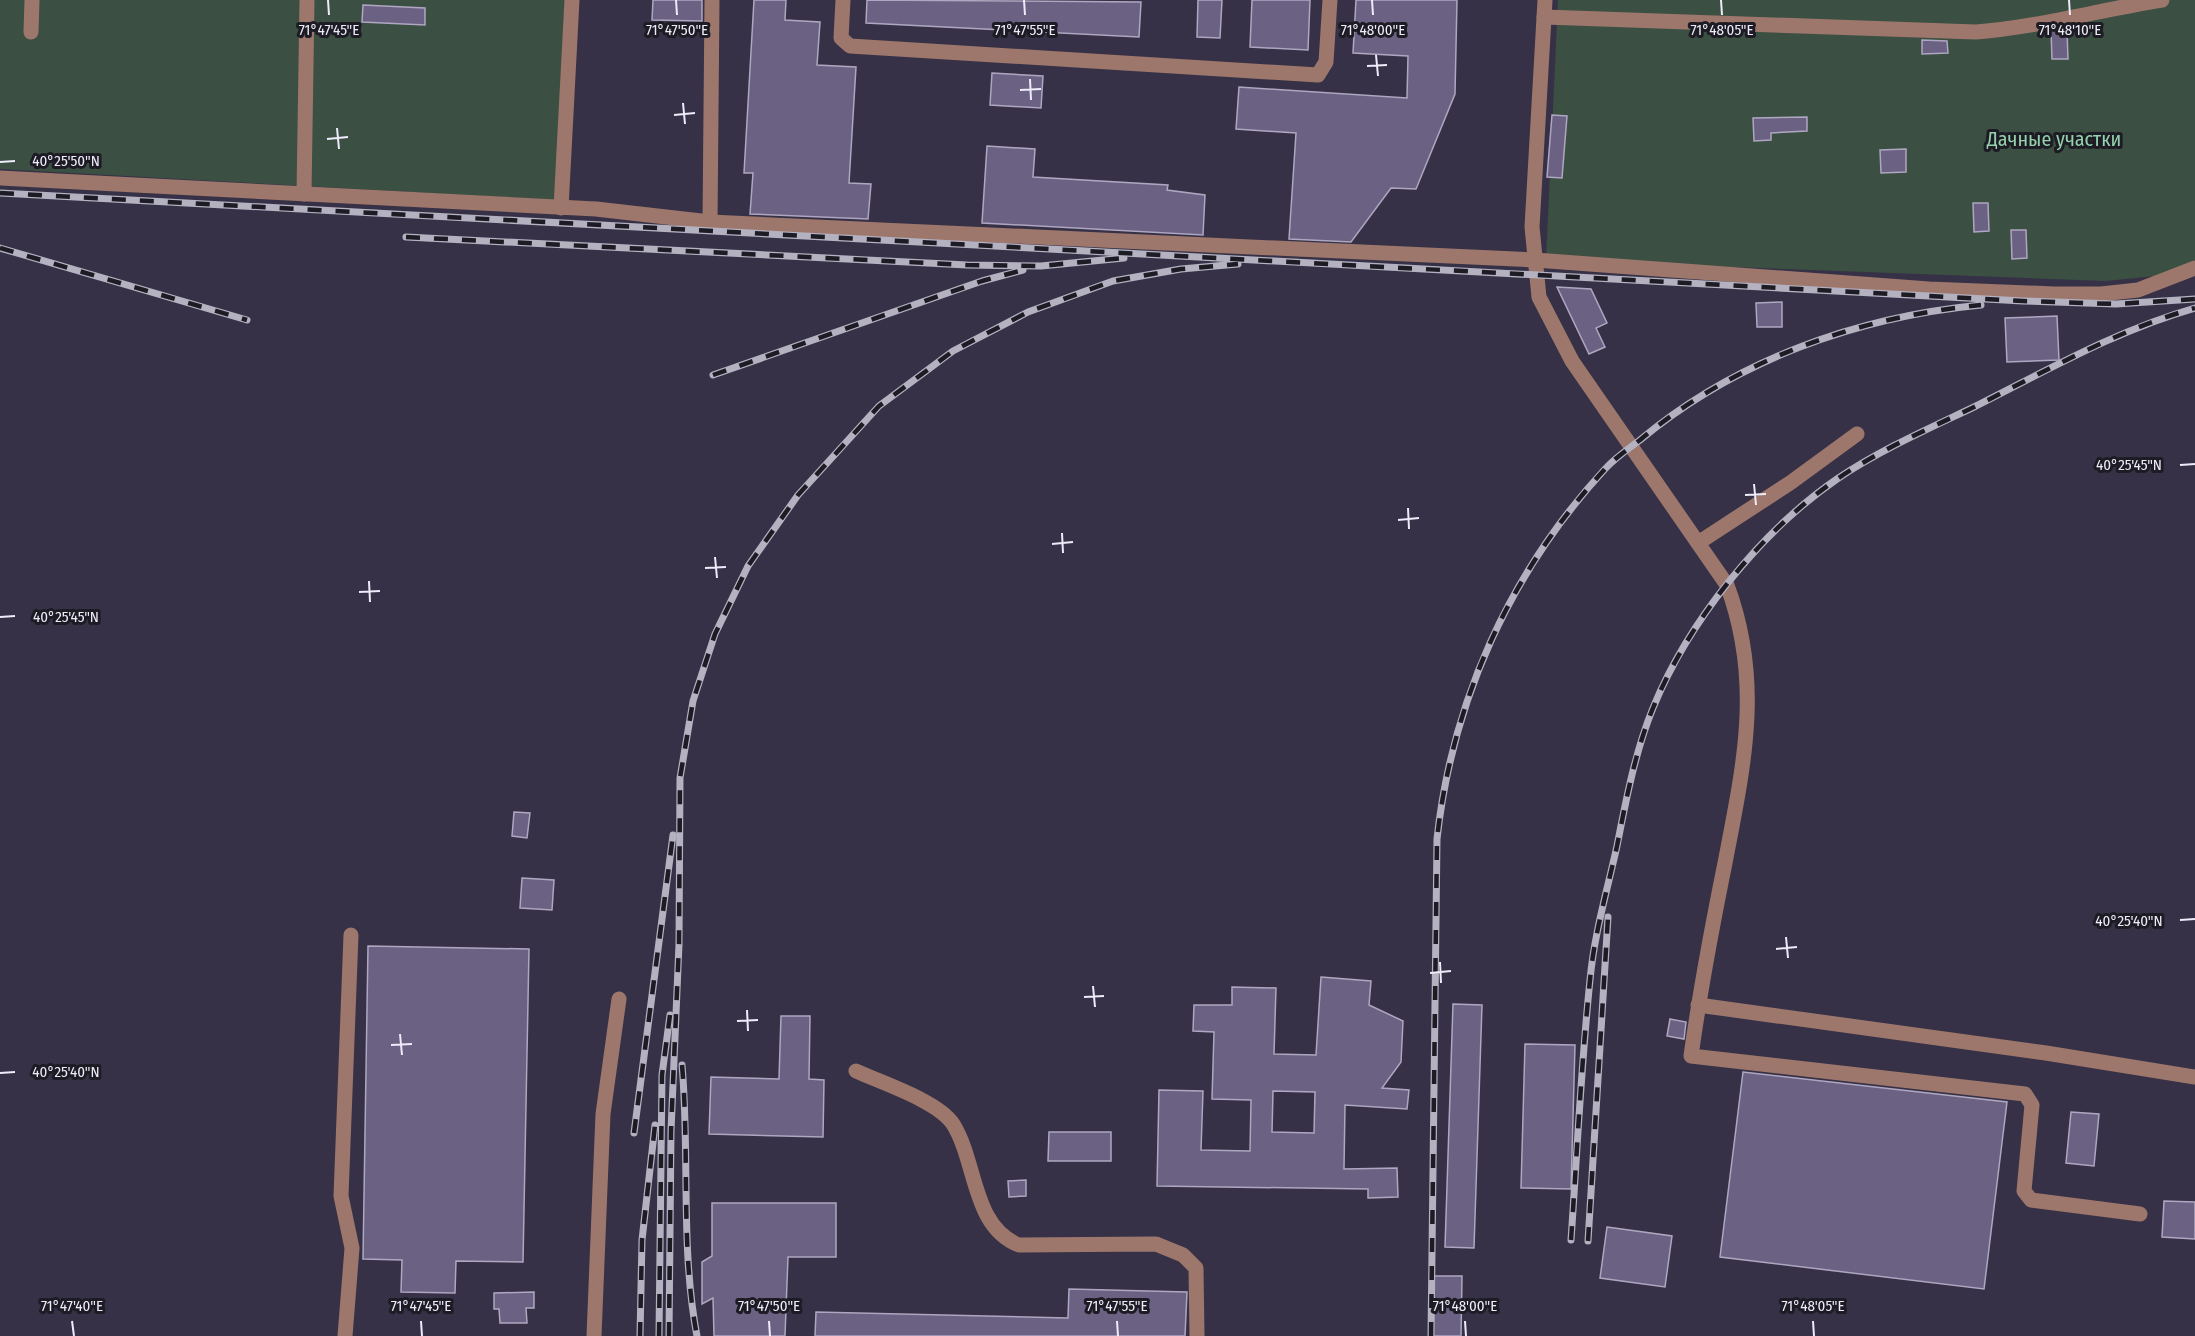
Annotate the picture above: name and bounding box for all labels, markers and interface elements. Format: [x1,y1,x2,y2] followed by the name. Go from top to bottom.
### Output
[299,21,359,39] text: 71°47'45"E
[646,21,708,39] text: 71°47'50"E
[995,21,1055,39] text: 71°47'55"E
[1341,21,1405,39] text: 71°48'00"E
[1690,21,1754,39] text: 71°48'05"E
[2039,21,2101,39] text: 71°48'10"E
[1986,127,2121,151] park label: Дачные участки
[32,152,100,170] text: 40°25'50"N
[2096,456,2162,474] text: 40°25'45"N
[33,608,99,626] text: 40°25'45"N
[2095,912,2163,930] text: 40°25'40"N
[32,1063,100,1081] text: 40°25'40"N
[41,1297,103,1315] text: 71°47'40"E
[391,1297,451,1315] text: 71°47'45"E
[738,1297,800,1315] text: 71°47'50"E
[1087,1297,1147,1315] text: 71°47'55"E
[1433,1297,1497,1315] text: 71°48'00"E
[1781,1297,1845,1315] text: 71°48'05"E

